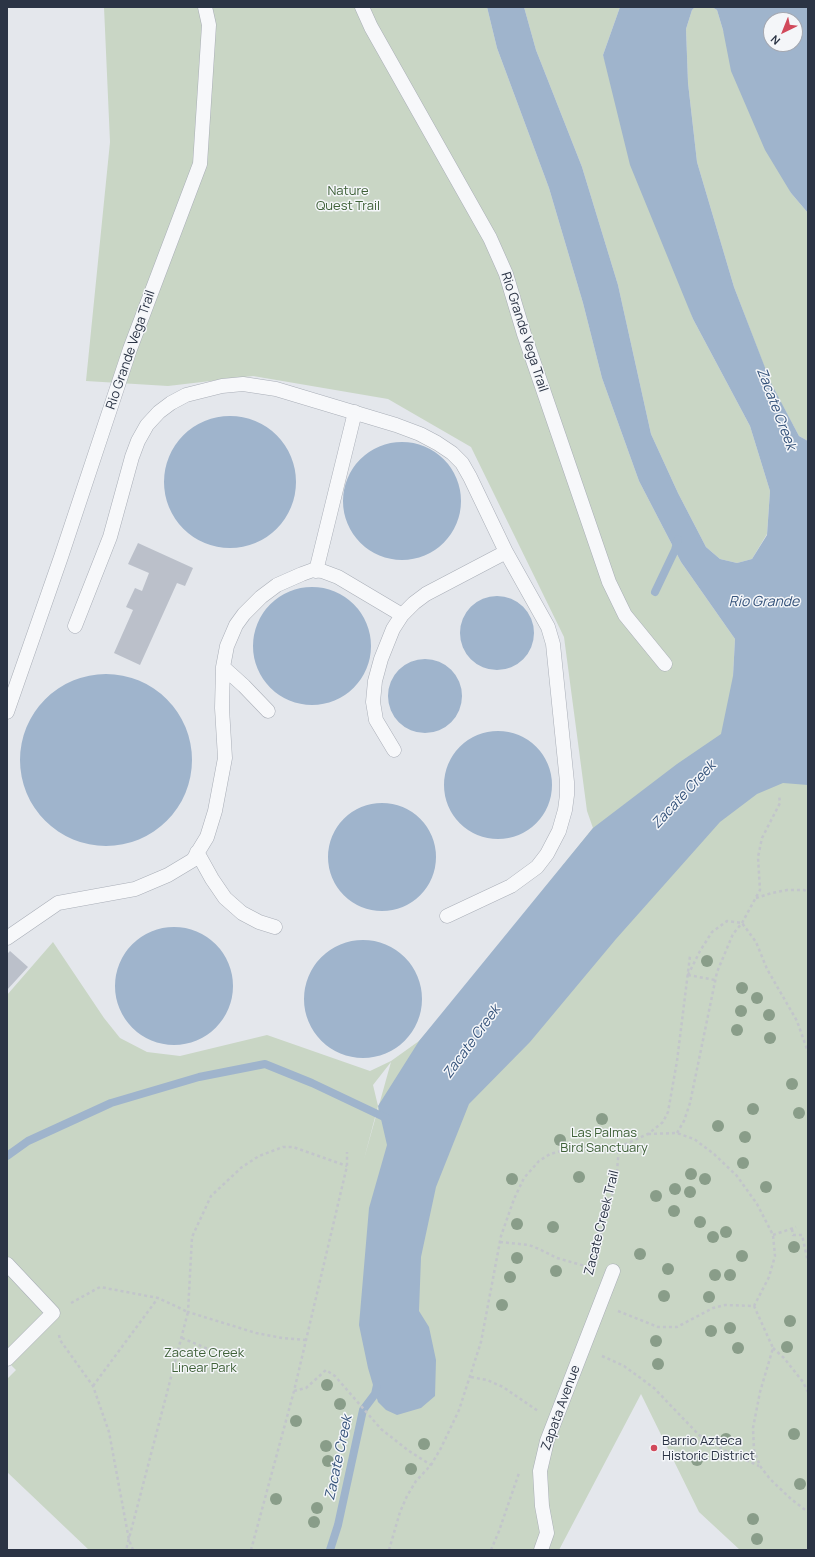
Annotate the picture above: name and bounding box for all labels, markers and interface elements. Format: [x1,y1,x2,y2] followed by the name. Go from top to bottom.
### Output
[763,12,803,52] north arrow
[767,32,783,49] text: N
[316,183,380,214] park label: Nature Quest Trail
[497,270,551,394] street label: Rio Grande Vega Trail
[103,288,159,412] street label: Rio Grande Vega Trail
[753,366,799,452] water label: Zacate Creek
[729,594,799,610] water label: Rio Grande
[648,758,720,832] water label: Zacate Creek
[440,1002,504,1082] water label: Zacate Creek
[560,1125,648,1156] park label: Las Palmas Bird Sanctuary
[581,1169,623,1277] street label: Zacate Creek Trail
[164,1345,244,1376] park label: Zacate Creek Linear Park
[538,1363,584,1453] street label: Zapata Avenue
[322,1414,356,1502] water label: Zacate Creek
[662,1433,755,1464] place label: Barrio Azteca Historic District
[649,1443,659,1453] marker: Barrio Azteca Historic District

